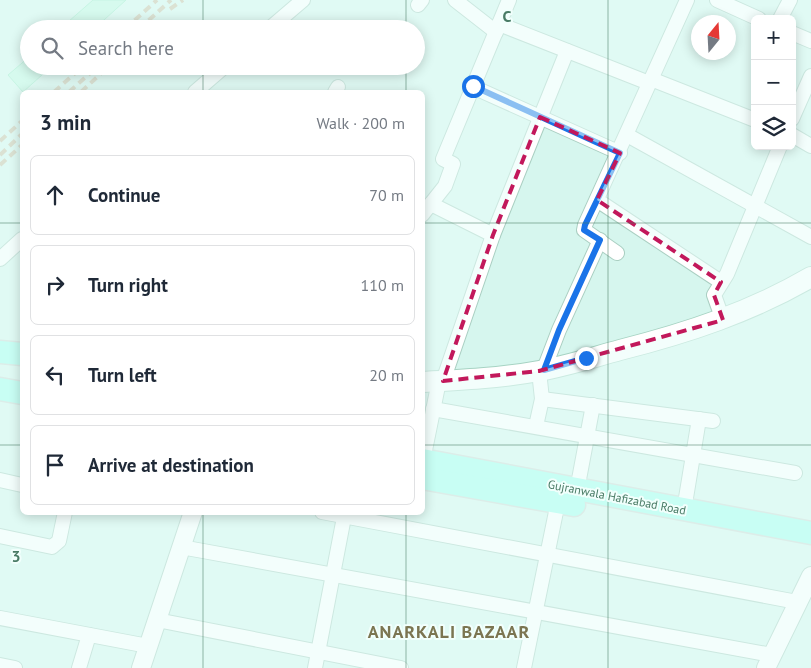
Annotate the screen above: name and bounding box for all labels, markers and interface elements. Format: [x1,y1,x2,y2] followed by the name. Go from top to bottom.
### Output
[503,6,512,26] text: C
[691,15,736,60] north arrow
[751,15,796,150] map controls
[751,15,796,60] button: +
[20,20,425,75] search box
[38,34,66,62] icon: search
[78,36,174,60] text: Search here
[751,60,796,105] button: −
[462,75,485,98] route start
[751,105,796,150] button: layers
[40,109,91,136] text: 3 min
[316,113,405,133] text: Walk · 200 m
[41,181,69,209] icon: ahead
[88,183,160,207] text: Continue
[369,185,404,205] text: 70 m
[41,271,69,299] icon: right
[88,273,168,297] text: Turn right
[361,275,404,295] text: 110 m
[575,347,598,370] route end
[41,361,69,389] icon: left
[88,363,157,387] text: Turn left
[369,365,404,385] text: 20 m
[41,451,69,479] icon: arrive
[88,453,254,477] text: Arrive at destination
[547,476,687,518] street label: Gujranwala Hafizabad Road
[11,546,21,566] text: 3
[368,620,530,643] district label: ANARKALI BAZAAR

